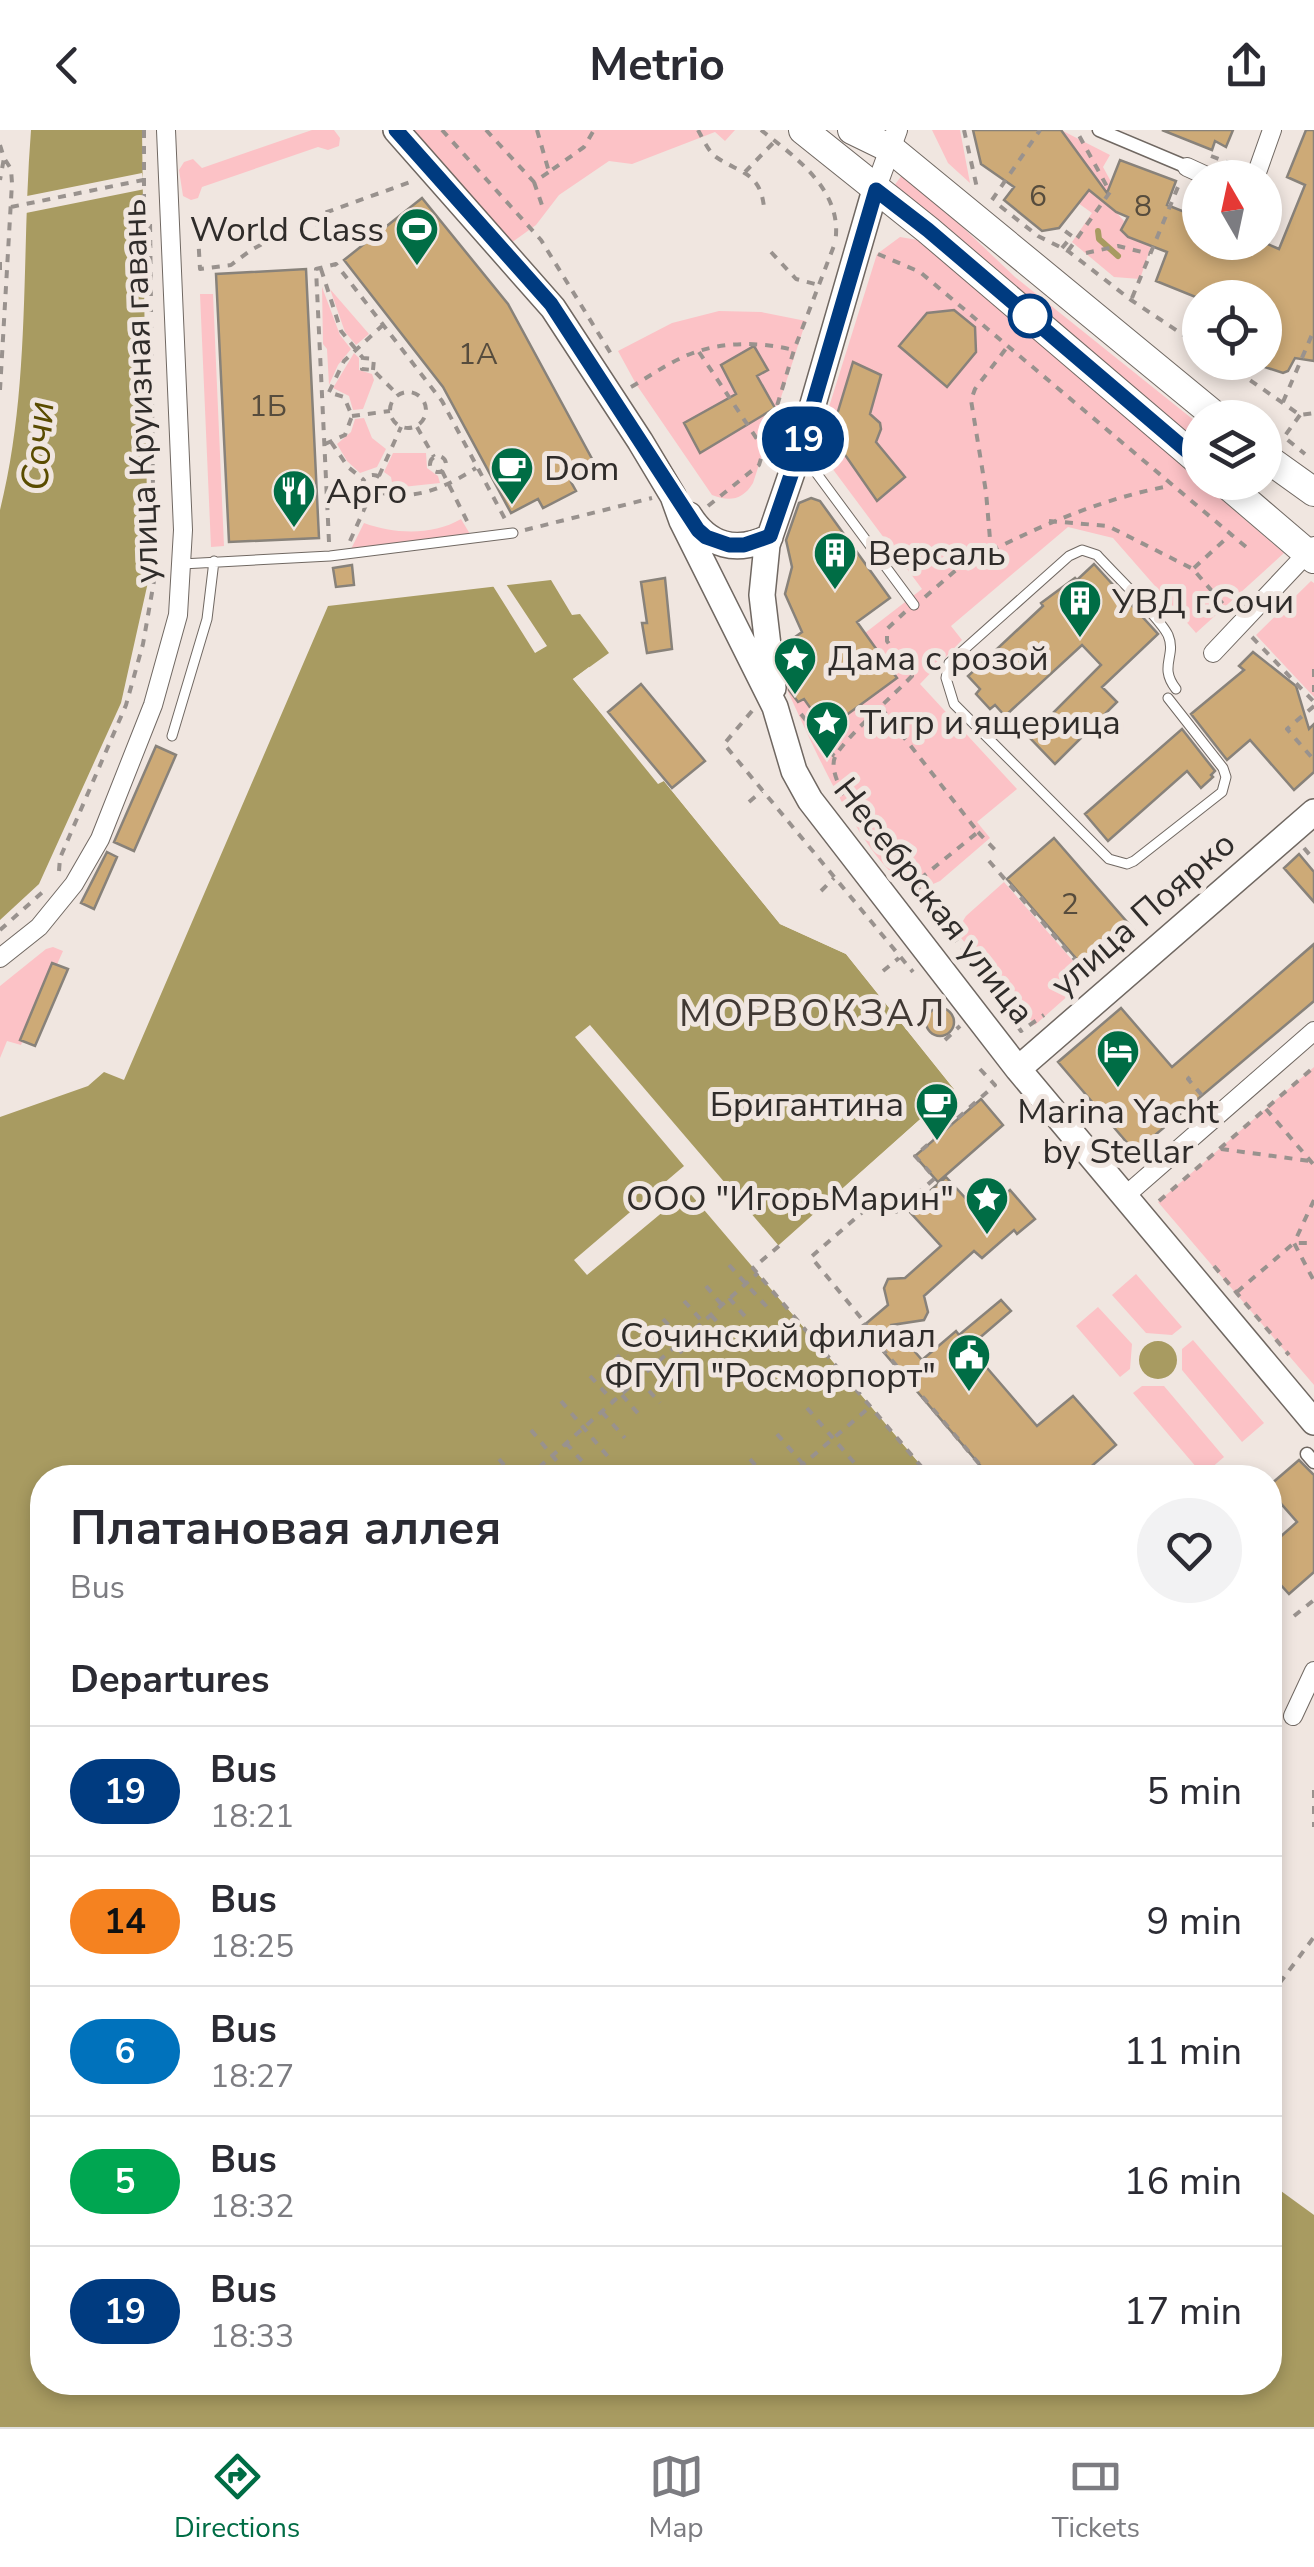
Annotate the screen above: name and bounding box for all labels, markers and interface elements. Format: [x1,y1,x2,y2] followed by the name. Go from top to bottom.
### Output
[589,35,725,96] text: Metrio
[40,38,95,93] icon: back
[1219,38,1274,93] icon: share
[1182,160,1282,260] north arrow
[1182,160,1282,500] map controls
[1029,176,1047,217] house number: 6
[1134,186,1152,227] house number: 8
[110,198,170,584] street label: улица Круизная гавань
[190,206,384,253] place label: World Class
[394,206,440,267] sports icon: World Class
[1182,280,1282,380] button: locate
[1009,295,1051,337] unlabelled marker
[458,334,498,375] house number: 1А
[249,386,287,427] house number: 1Б
[9,399,67,493] water label: Сочи
[1182,400,1282,500] button: layers
[758,406,848,472] line badge: 19
[782,416,824,463] text: 19
[489,445,535,506] cafe icon: Dom
[544,445,619,492] place label: Dom
[271,468,317,529] restaurant icon: Арго
[326,468,407,515] place label: Арго
[812,530,858,591] building icon: Версаль
[868,530,1006,577] place label: Версаль
[1057,578,1103,639] building icon: УВД г.Сочи
[1111,578,1294,625] place label: УВД г.Сочи
[772,635,818,696] place icon: Дама с розой
[828,635,1049,682] place label: Дама с розой
[804,699,850,760] place icon: Тигр и ящерица
[860,699,1121,746] place label: Тигр и ящерица
[823,768,1045,1034] street label: Несебрская улица
[1041,821,1245,1007] street label: улица Поярко
[1061,884,1079,925] house number: 2
[679,988,947,1039] district label: МОРВОКЗАЛ
[1095,1028,1141,1089] hotel icon: Marina Yacht by Stellar
[710,1081,904,1128] place label: Бригантина
[914,1081,960,1142] cafe icon: Бригантина
[1017,1088,1220,1175] place label: Marina Yacht by Stellar
[626,1175,954,1222] place label: ООО "ИгорьМарин"
[964,1175,1010,1236] place icon: ООО "ИгорьМарин"
[604,1312,936,1399] place label: Сочинский филиал ФГУП "Росморпорт"
[946,1332,992,1393] public building icon: Сочинский филиал ФГУП "Росморпорт"
[70,1495,501,1561] text: Платановая аллея
[1137,1498,1242,1603] button: heart
[70,1566,125,1609] text: Bus
[70,1654,269,1705] text: Departures
[210,1744,277,1795] text: Bus
[1147,1766,1242,1817] text: 5 min
[104,1768,146,1815] text: 19
[210,1795,294,1838] text: 18:21
[210,1874,277,1925] text: Bus
[1147,1896,1242,1947] text: 9 min
[104,1898,146,1945] text: 14
[210,1925,294,1968] text: 18:25
[210,2004,277,2055] text: Bus
[1124,2026,1242,2077] text: 11 min
[114,2028,136,2075] text: 6
[210,2055,294,2098] text: 18:27
[210,2134,277,2185] text: Bus
[1124,2156,1242,2207] text: 16 min
[114,2158,136,2205] text: 5
[210,2185,294,2228] text: 18:32
[210,2264,277,2315] text: Bus
[1124,2286,1242,2337] text: 17 min
[104,2288,146,2335] text: 19
[210,2315,294,2358] text: 18:33
[174,2449,300,2547] tab: Directions
[648,2449,704,2547] tab: Map
[1052,2449,1140,2547] tab: Tickets

